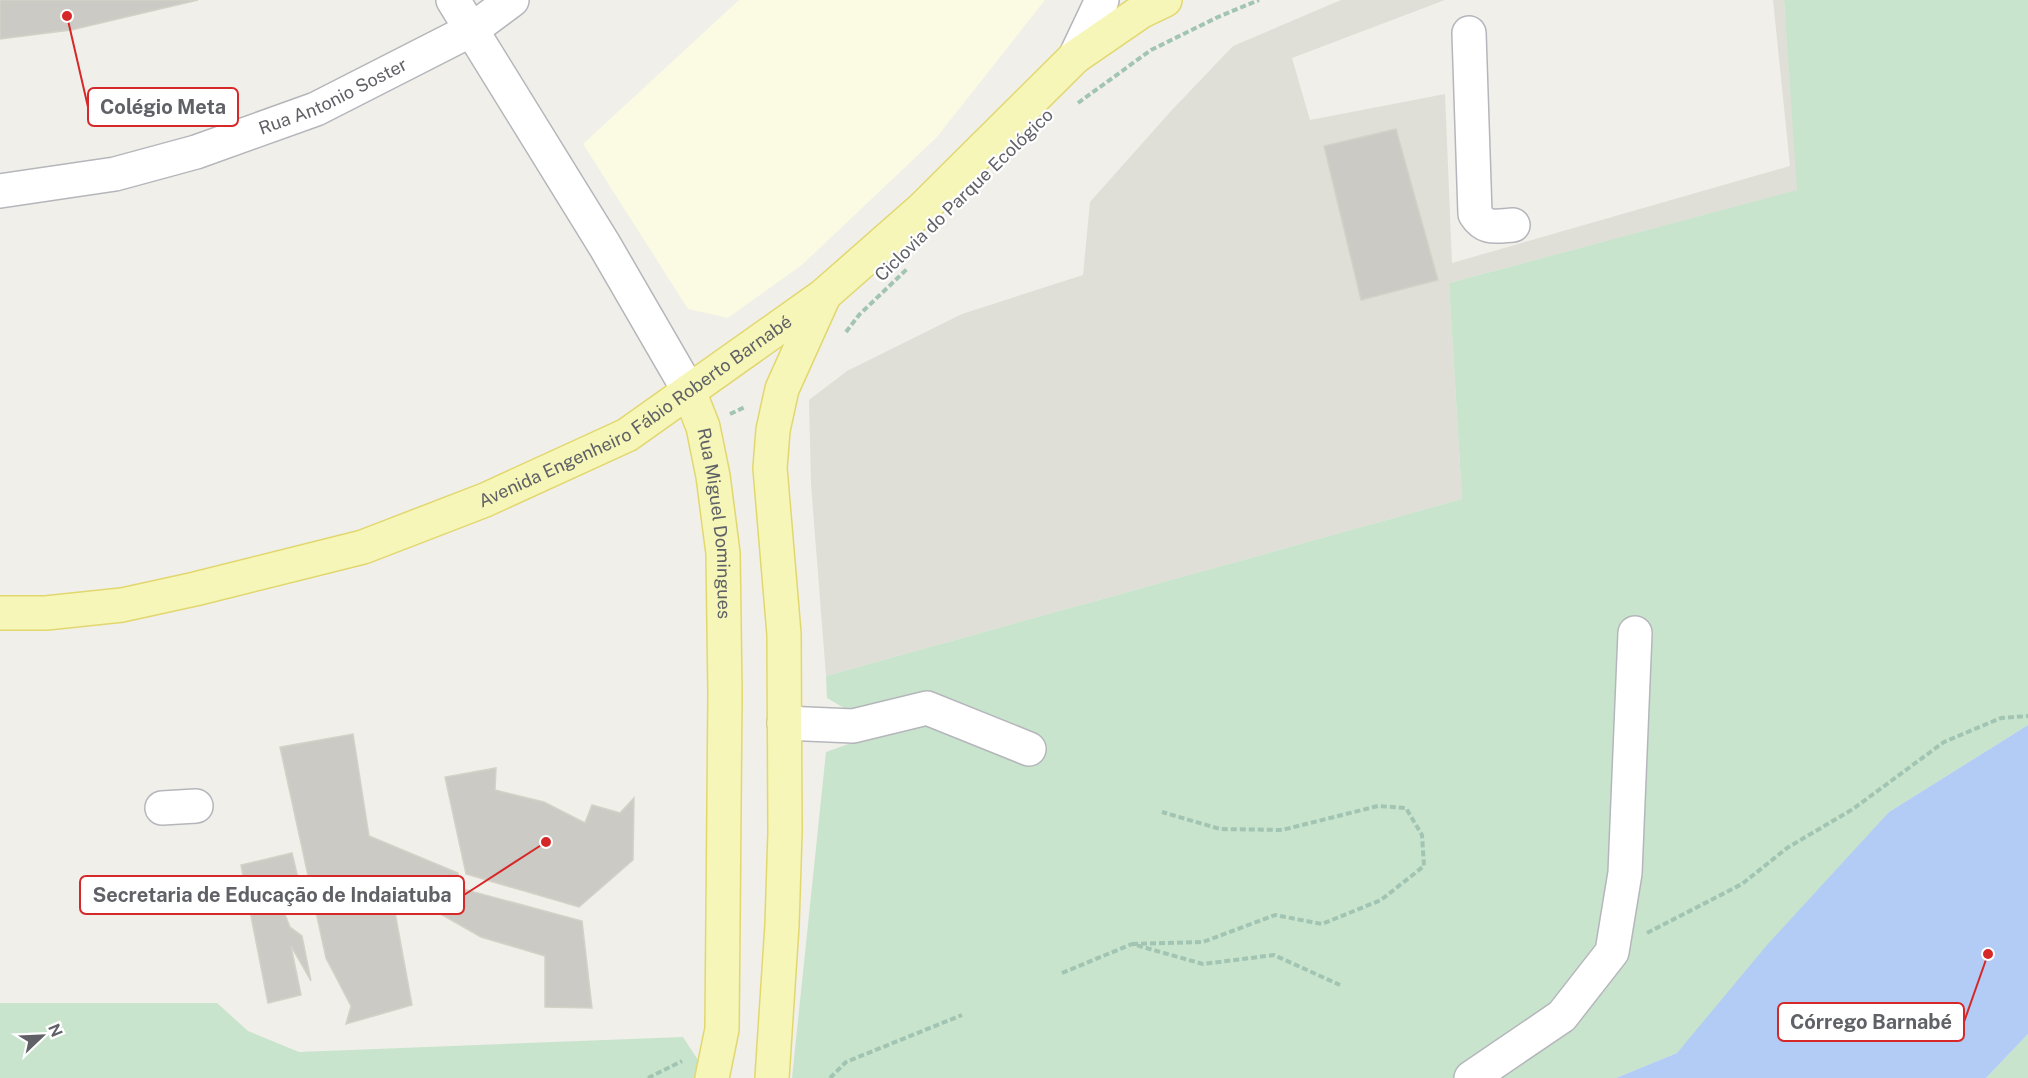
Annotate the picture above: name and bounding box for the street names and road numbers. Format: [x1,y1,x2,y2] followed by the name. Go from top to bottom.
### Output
[256,53,410,139] street label: Rua Antonio Soster
[870,104,1057,285] street label: Ciclovia do Parque Ecológico
[476,311,796,511] street label: Avenida Engenheiro Fábio Roberto Barnabé
[693,426,735,619] street label: Rua Miguel Domingues

